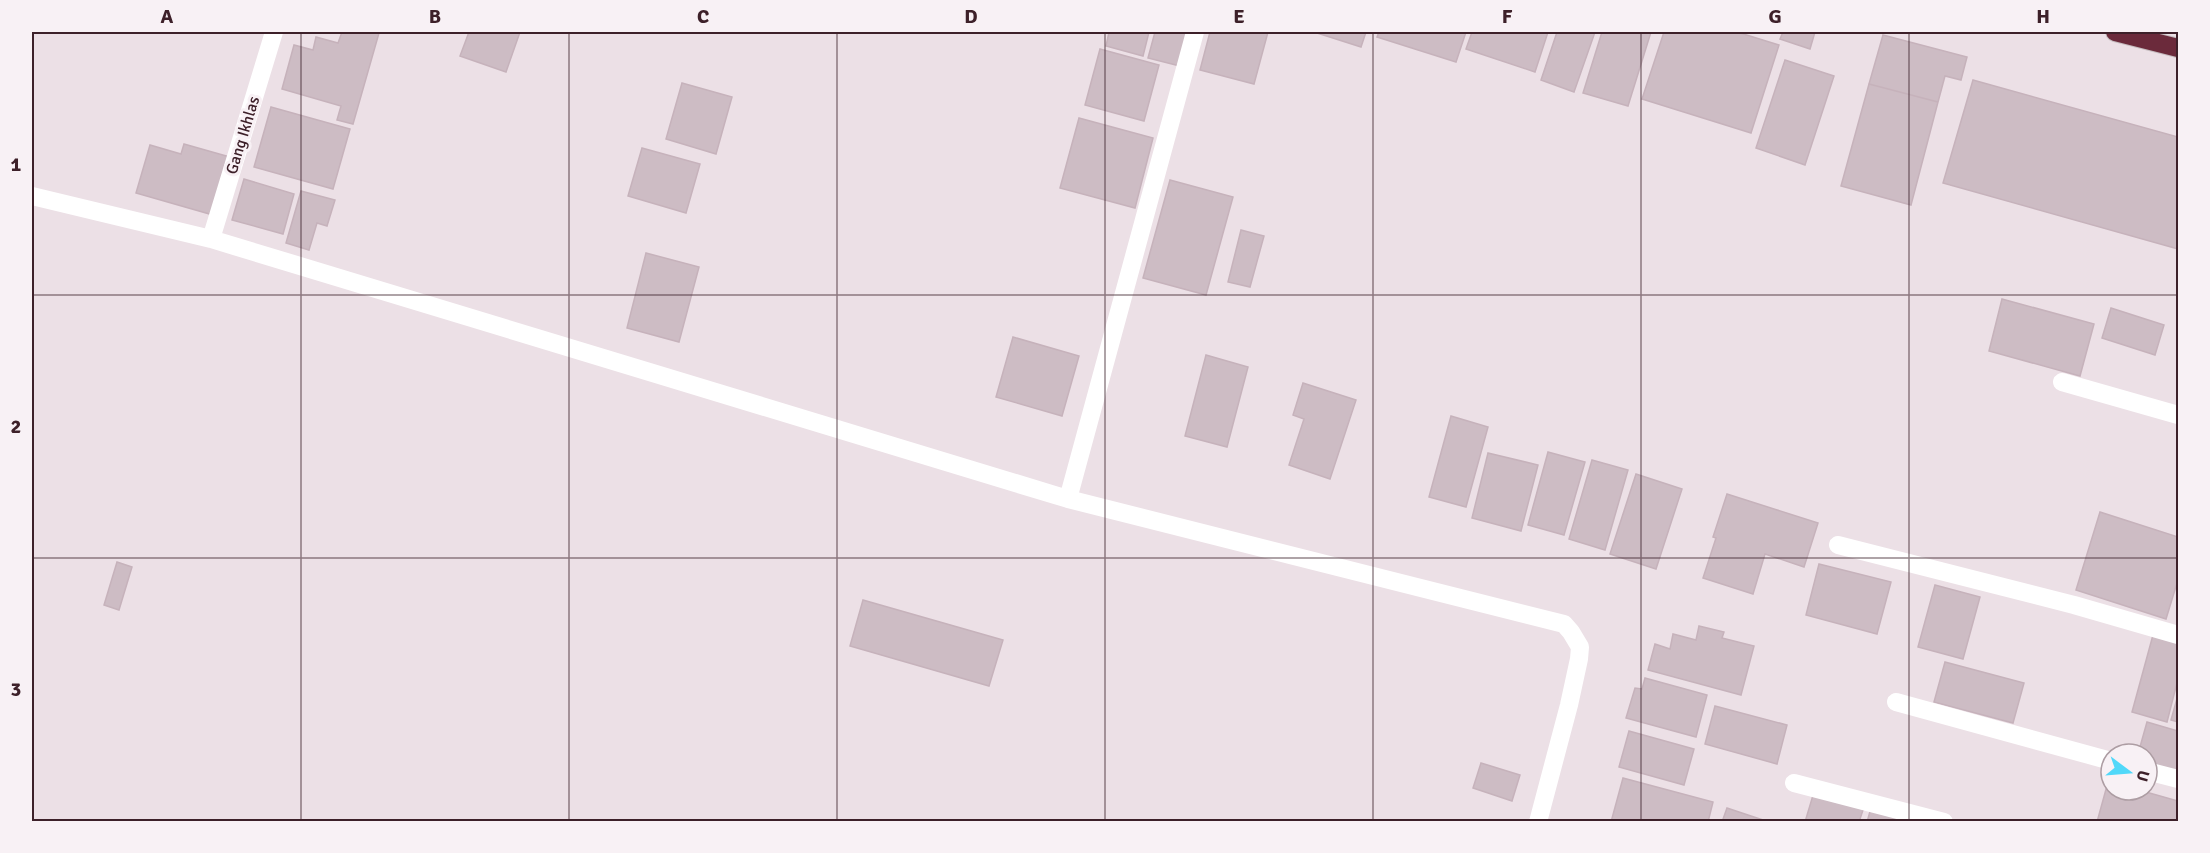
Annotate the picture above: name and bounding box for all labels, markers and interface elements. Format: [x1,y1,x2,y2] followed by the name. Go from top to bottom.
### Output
[161,4,174,29] text: A
[429,4,441,29] text: B
[697,4,709,29] text: C
[964,4,978,29] text: D
[1233,4,1245,29] text: E
[1502,4,1513,29] text: F
[1768,4,1782,29] text: G
[2036,4,2050,29] text: H
[222,94,264,177] street label: Gang Ikhlas
[11,152,22,177] text: 1
[11,414,21,439] text: 2
[11,677,21,702] text: 3
[2099,742,2159,802] north arrow
[2131,768,2154,784] text: U

